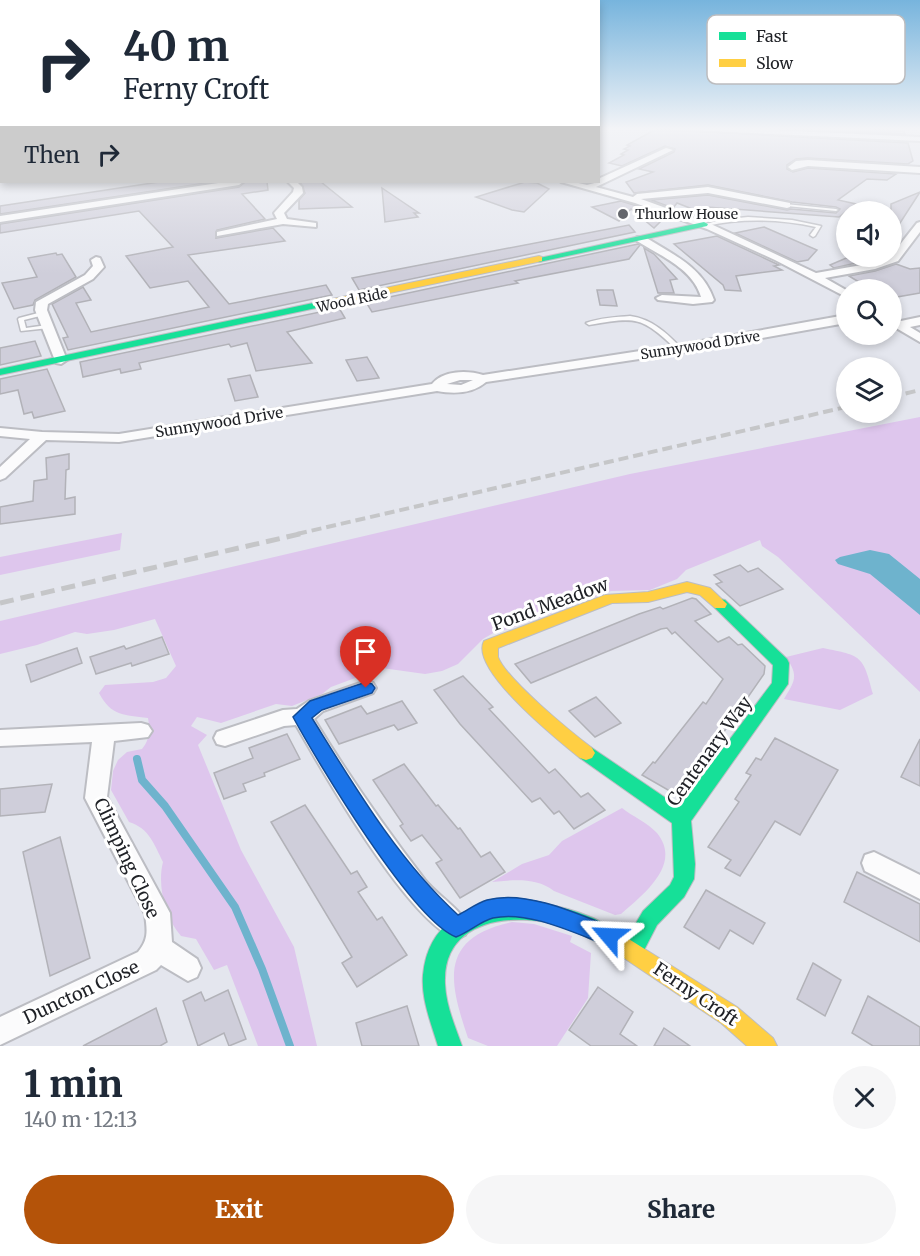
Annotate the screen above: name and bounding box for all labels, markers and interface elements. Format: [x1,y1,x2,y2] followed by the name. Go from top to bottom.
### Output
[707,15,905,84] legend
[123,20,229,72] text: 40 m
[24,24,102,102] icon: right
[756,26,789,46] text: Fast
[756,53,794,73] text: Slow
[123,72,269,106] text: Ferny Croft
[92,138,125,171] icon: right
[24,141,80,169] text: Then
[836,201,902,423] map controls
[836,201,902,267] button: sound
[635,205,738,223] place label: Thurlow House
[616,207,630,221] marker: Thurlow House
[836,279,902,345] button: search
[314,284,389,317] street label: Wood Ride
[639,327,761,363] street label: Sunnywood Drive
[836,357,902,423] button: layers
[154,402,285,441] street label: Sunnywood Drive
[489,572,612,636] street label: Pond Meadow
[340,626,391,688] pin
[349,635,382,668] icon: arrive
[661,691,757,810] street label: Centenary Way
[89,794,165,922] street label: Climping Close
[577,904,641,968] position arrow
[19,955,143,1029] street label: Duncton Close
[649,957,743,1031] street label: Ferny Croft
[24,1062,123,1107] text: 1 min
[833,1066,896,1129] button: close
[24,1107,138,1132] text: 140 m · 12:13
[24,1175,454,1244] button: Exit
[466,1175,896,1244] button: Share

